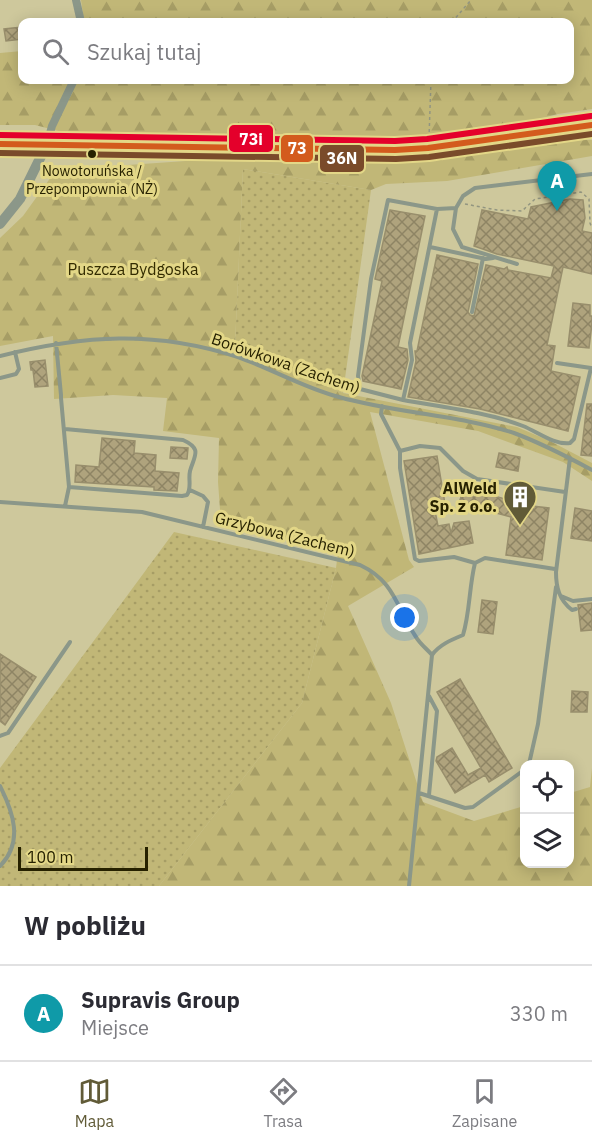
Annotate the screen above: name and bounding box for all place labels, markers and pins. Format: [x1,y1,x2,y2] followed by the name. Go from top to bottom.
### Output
[86,148,98,160] marker: Nowotoruńska / Przepompownia (NŻ)
[26,162,158,198] place label: Nowotoruńska / Przepompownia (NŻ)
[538,162,576,211] pin: A
[429,478,497,516] place label: AlWeld Sp. z o.o.
[502,479,538,526] building icon: AlWeld Sp. z o.o.

